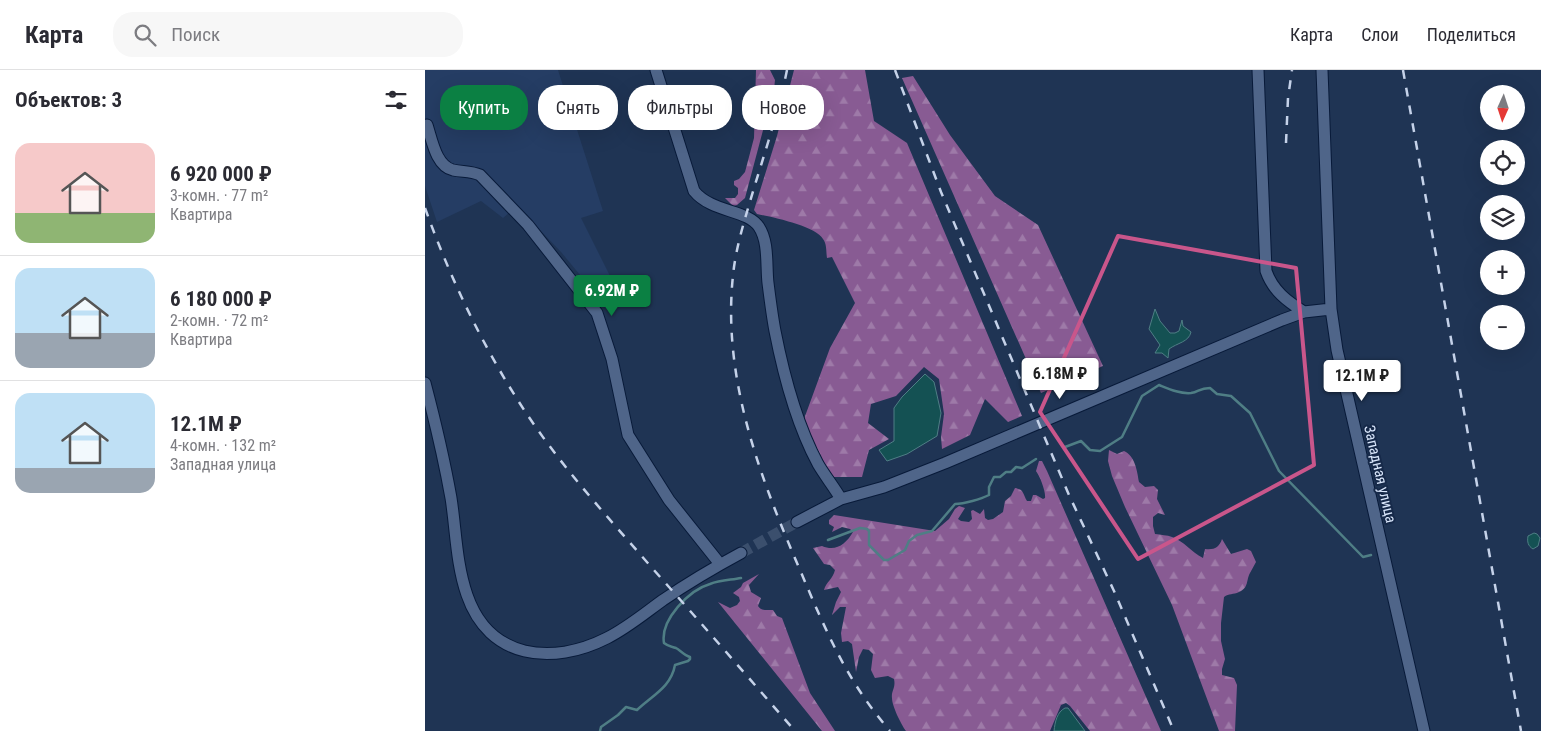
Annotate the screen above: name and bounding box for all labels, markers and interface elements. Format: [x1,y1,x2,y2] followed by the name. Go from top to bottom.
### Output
[113,12,463,57] search box
[25,21,83,49] text: Карта
[131,21,159,49] icon: search
[171,23,220,46] text: Поиск
[1290,24,1333,45] text: Карта
[1361,24,1399,45] text: Слои
[1427,24,1516,45] text: Поделиться
[440,85,528,130] chip: Купить
[538,85,618,130] chip: Снять
[628,85,732,130] chip: Фильтры
[742,85,824,130] chip: Новое
[1480,85,1525,130] north arrow
[1480,85,1525,350] map controls
[382,86,410,114] icon: filters
[15,88,122,112] text: Объектов: 3
[1480,140,1525,185] button: locate
[170,162,272,186] text: 6 920 000 ₽
[55,163,115,223] icon: home
[170,186,268,205] text: 3-комн. · 77 m²
[1480,195,1525,240] button: layers
[170,205,232,224] text: Квартира
[1480,250,1525,295] button: +
[566,274,658,317] pin: 6.92M ₽
[585,281,639,300] text: 6.92M ₽
[170,287,272,311] text: 6 180 000 ₽
[55,288,115,348] icon: home
[1480,305,1525,350] button: −
[170,311,268,330] text: 2-комн. · 72 m²
[170,330,232,349] text: Квартира
[1014,358,1106,400] pin: 6.18M ₽
[1316,360,1408,402] pin: 12.1M ₽
[1033,364,1087,383] text: 6.18M ₽
[1335,366,1389,385] text: 12.1M ₽
[170,412,242,436] text: 12.1M ₽
[55,413,115,473] icon: home
[1360,423,1400,525] street label: Западная улица
[170,436,276,455] text: 4-комн. · 132 m²
[170,455,276,474] text: Западная улица

